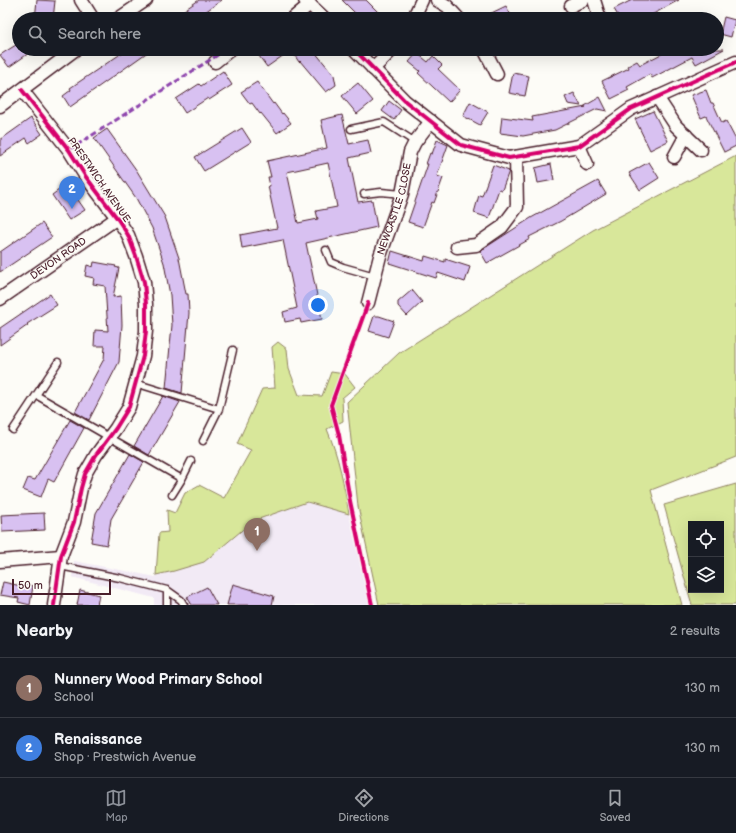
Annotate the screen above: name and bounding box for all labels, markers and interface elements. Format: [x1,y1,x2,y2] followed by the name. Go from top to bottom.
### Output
[12,12,724,56] search box
[26,23,48,45] icon: search
[58,25,141,44] text: Search here
[65,135,133,225] street label: PRESTWICH AVENUE
[375,161,414,257] street label: NEWCASTLE CLOSE
[59,176,85,209] pin: 2
[28,235,89,282] street label: DEVON ROAD
[308,295,328,315] your location
[244,518,270,551] pin: 1
[688,521,724,593] map controls
[688,521,724,557] button: locate
[688,557,724,593] button: layers
[12,577,111,596] scale bar
[18,579,43,592] text: 50 m
[16,621,73,641] text: Nearby
[670,623,720,639] text: 2 results
[54,670,262,689] text: Nunnery Wood Primary School
[26,680,32,696] text: 1
[685,680,720,696] text: 130 m
[54,689,94,705] text: School
[54,730,142,749] text: Renaissance
[25,740,33,756] text: 2
[685,740,720,756] text: 130 m
[54,749,196,765] text: Shop · Prestwich Avenue
[105,787,128,824] tab: Map
[338,787,389,824] tab: Directions
[600,787,631,824] tab: Saved

